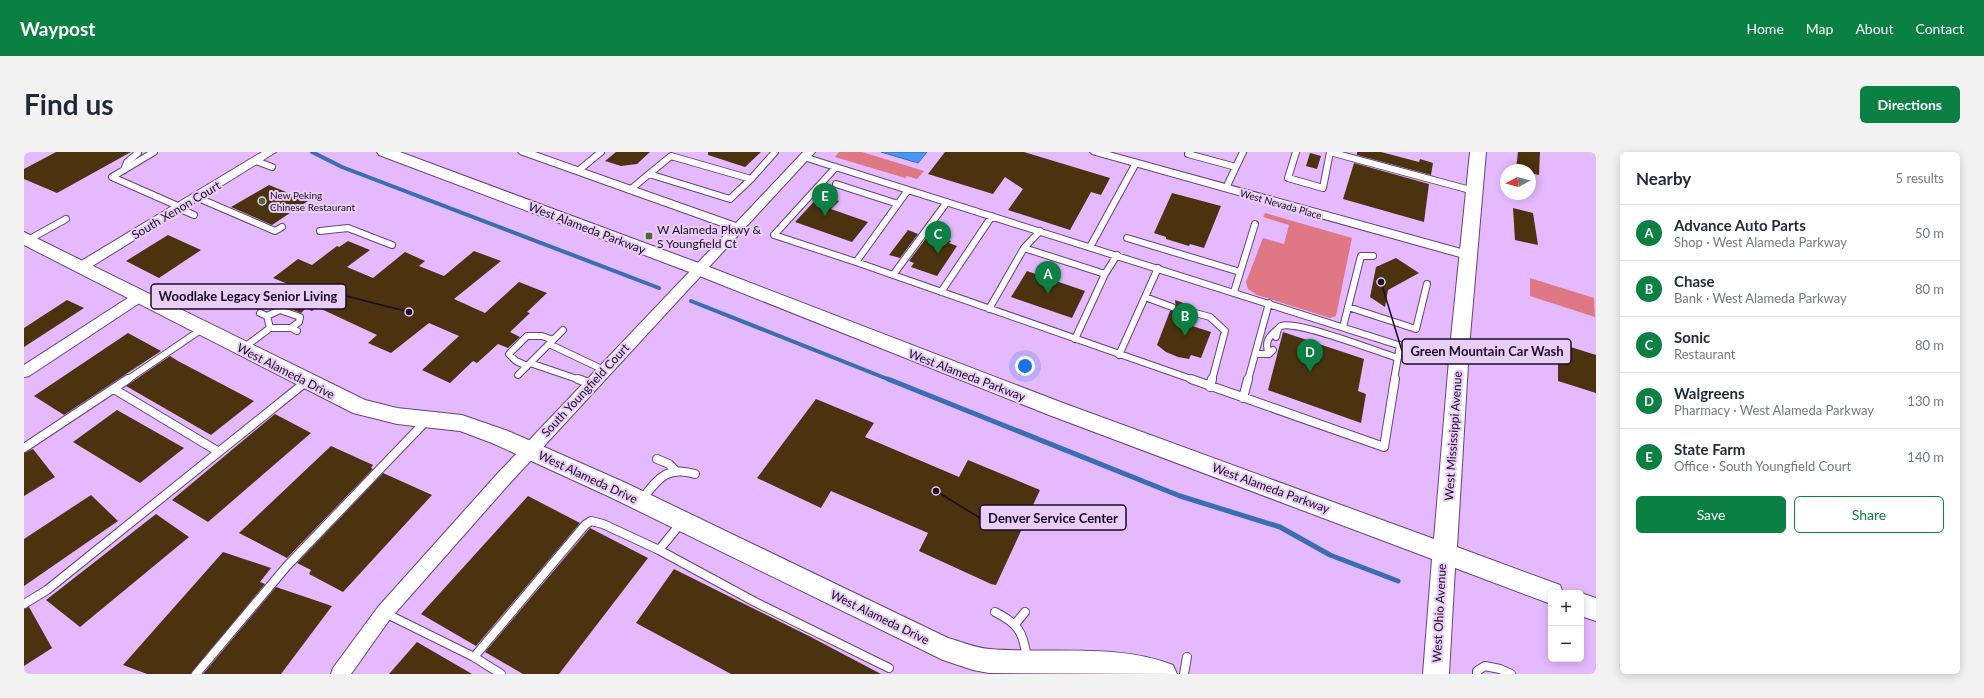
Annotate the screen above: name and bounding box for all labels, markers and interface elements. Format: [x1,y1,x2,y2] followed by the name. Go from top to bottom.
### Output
[20,17,95,40] text: Waypost
[1746,20,1784,37] text: Home
[1806,20,1833,37] text: Map
[1855,20,1893,37] text: About
[1915,20,1964,37] text: Contact
[1860,86,1960,123] button: Directions
[24,87,114,121] text: Find us
[1500,164,1536,200] north arrow
[1636,168,1691,189] text: Nearby
[1896,170,1944,186] text: 5 results
[129,177,224,242] street label: South Xenon Court
[812,183,838,216] pin: E
[1239,187,1323,221] street label: West Nevada Place
[270,189,355,213] place label: New Peking Chinese Restaurant
[257,196,267,206] marker: New Peking Chinese Restaurant
[526,199,648,257] street label: West Alameda Parkway
[1674,216,1806,234] text: Advance Auto Parts
[925,221,951,254] pin: C
[657,222,761,251] place label: W Alameda Pkwy & S Youngfield Ct
[1644,225,1654,241] text: A
[1915,225,1944,241] text: 50 m
[644,231,654,241] marker: W Alameda Pkwy & S Youngfield Ct
[1674,234,1847,250] text: Shop · West Alameda Parkway
[1035,261,1061,294] pin: A
[1674,272,1715,290] text: Chase
[1645,281,1653,297] text: B
[1915,281,1944,297] text: 80 m
[151,284,346,309] callout: Woodlake Legacy Senior Living
[159,288,338,304] text: Woodlake Legacy Senior Living
[1674,290,1847,306] text: Bank · West Alameda Parkway
[1172,303,1198,336] pin: B
[1674,328,1710,346] text: Sonic
[1645,337,1653,353] text: C
[1915,337,1944,353] text: 80 m
[1297,339,1323,372] pin: D
[1402,339,1571,364] callout: Green Mountain Car Wash
[235,340,337,402] street label: West Alameda Drive
[538,340,633,440] street label: South Youngfield Court
[1410,343,1564,359] text: Green Mountain Car Wash
[906,346,1028,404] street label: West Alameda Parkway
[1674,346,1736,362] text: Restaurant
[1015,356,1035,376] your location
[1441,371,1465,501] street label: West Mississippi Avenue
[1674,384,1745,402] text: Walgreens
[1644,393,1654,409] text: D
[1907,393,1944,409] text: 130 m
[1674,402,1874,418] text: Pharmacy · West Alameda Parkway
[1674,440,1745,458] text: State Farm
[536,447,640,507] street label: West Alameda Drive
[1645,449,1653,465] text: E
[1907,449,1944,465] text: 140 m
[1674,458,1851,474] text: Office · South Youngfield Court
[1210,460,1333,517] street label: West Alameda Parkway
[1636,496,1786,533] button: Save
[1794,496,1944,533] button: Share
[980,505,1126,530] callout: Denver Service Center
[988,510,1118,526] text: Denver Service Center
[1429,563,1449,663] street label: West Ohio Avenue
[828,587,932,647] street label: West Alameda Drive
[1548,590,1584,662] map controls
[1548,590,1584,626] button: +
[1548,626,1584,662] button: −

